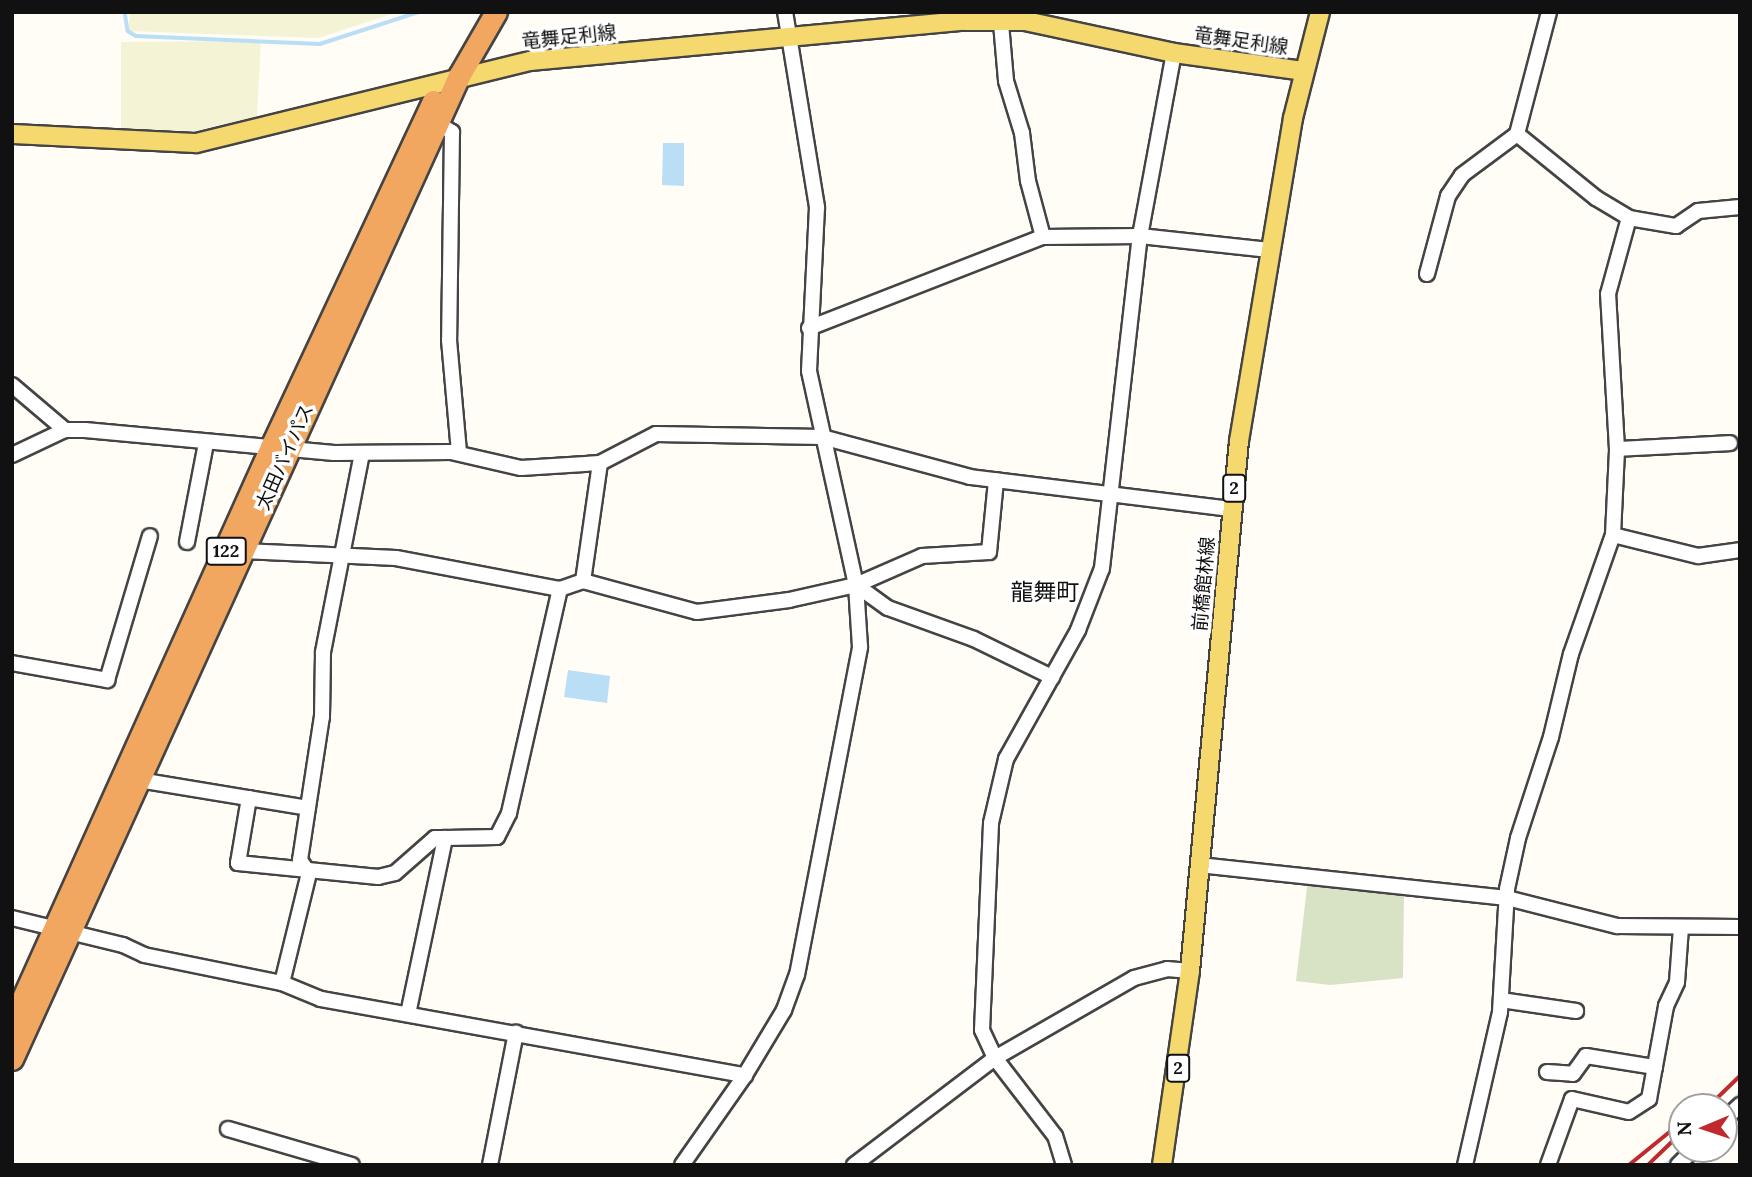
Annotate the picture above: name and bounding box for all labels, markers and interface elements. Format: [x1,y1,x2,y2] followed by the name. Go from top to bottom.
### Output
[521,21,617,53] street label: 竜舞足利線
[1192,23,1290,59] street label: 竜舞足利線
[251,400,319,514] street label: 太田バイパス
[1222,474,1246,502] road number: 2
[205,536,247,566] road number: 122
[1189,536,1219,632] street label: 前橋館林線
[1011,578,1079,606] district label: 龍舞町
[1166,1054,1190,1083] road number: 2
[1668,1093,1738,1163] north arrow
[1672,1121,1696,1136] text: N

